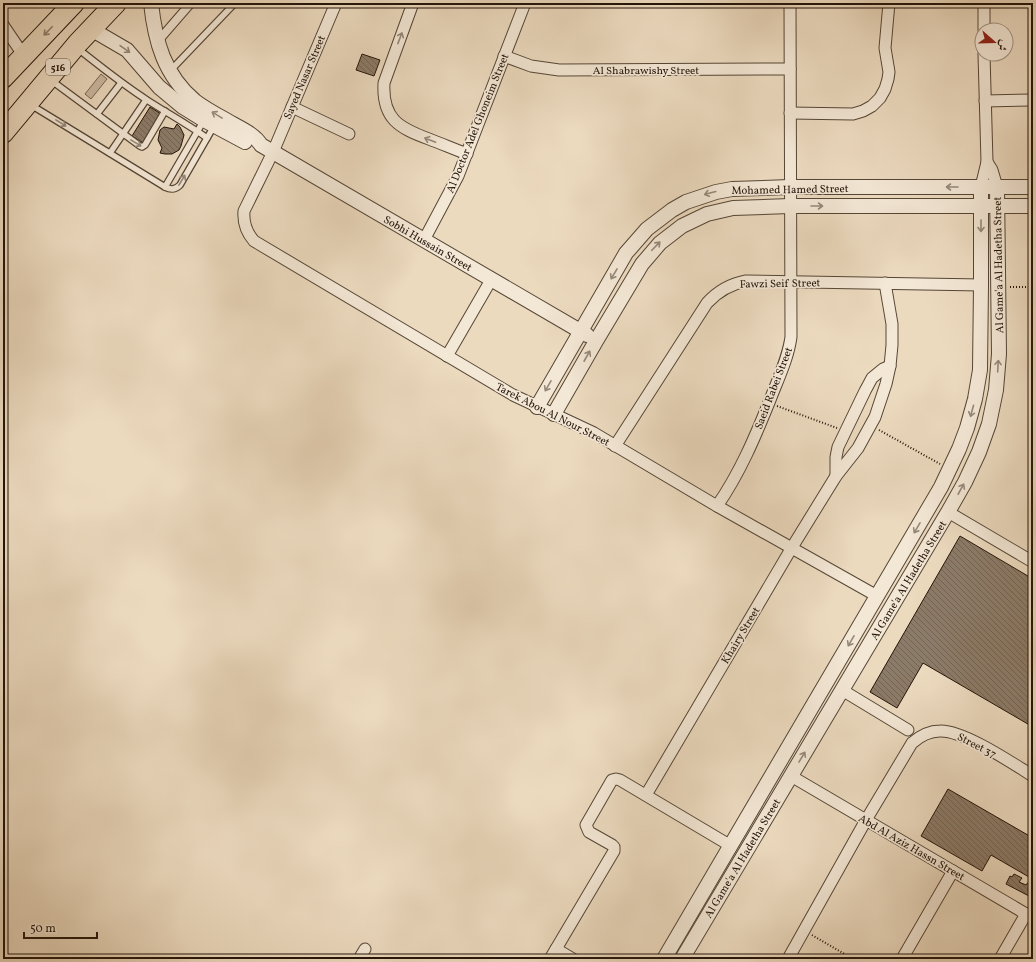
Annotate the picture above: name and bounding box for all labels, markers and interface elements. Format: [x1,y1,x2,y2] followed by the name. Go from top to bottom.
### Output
[974,22,1014,62] north arrow
[43,26,52,36] one-way arrow
[397,32,405,44] one-way arrow
[281,33,330,122] street label: Sayed Nasar Street
[993,37,1011,53] text: ش
[119,45,130,53] one-way arrow
[443,51,513,196] street label: Al Doctor Adel Ghoneim Street
[46,59,70,75] road number: 516
[593,64,699,79] street label: Al Shabrawishy Street
[212,111,223,119] one-way arrow
[55,120,67,128] one-way arrow
[425,136,437,143] one-way arrow
[130,139,141,147] one-way arrow
[179,174,187,186] one-way arrow
[731,182,849,199] street label: Mohamed Hamed Street
[946,183,959,191] one-way arrow
[704,190,717,197] one-way arrow
[991,196,1008,333] street label: Al Game'a Al Hadetha Street
[810,202,823,210] one-way arrow
[380,213,474,276] street label: Sobhi Hussain Street
[977,219,985,232] one-way arrow
[651,241,661,251] one-way arrow
[609,268,617,280] one-way arrow
[740,276,821,293] street label: Fawzi Seif Street
[752,345,797,432] street label: Saeid Rabei Street
[584,350,592,362] one-way arrow
[995,360,1002,373] one-way arrow
[493,380,612,451] street label: Tarek Abou Al Nour Street
[544,380,552,392] one-way arrow
[968,404,975,417] one-way arrow
[958,483,966,495] one-way arrow
[868,518,951,643] street label: Al Game'a Al Hadetha Street
[912,522,920,534] one-way arrow
[718,604,764,667] street label: Khairy Street
[847,635,855,647] one-way arrow
[954,730,998,763] street label: Street 37
[798,752,806,763] one-way arrow
[702,796,785,921] street label: Al Game'a Al Hadetha Street
[855,812,967,885] street label: Abd Al Aziz Hassn Street
[24,914,97,940] scale bar
[30,921,56,937] text: 50 m

